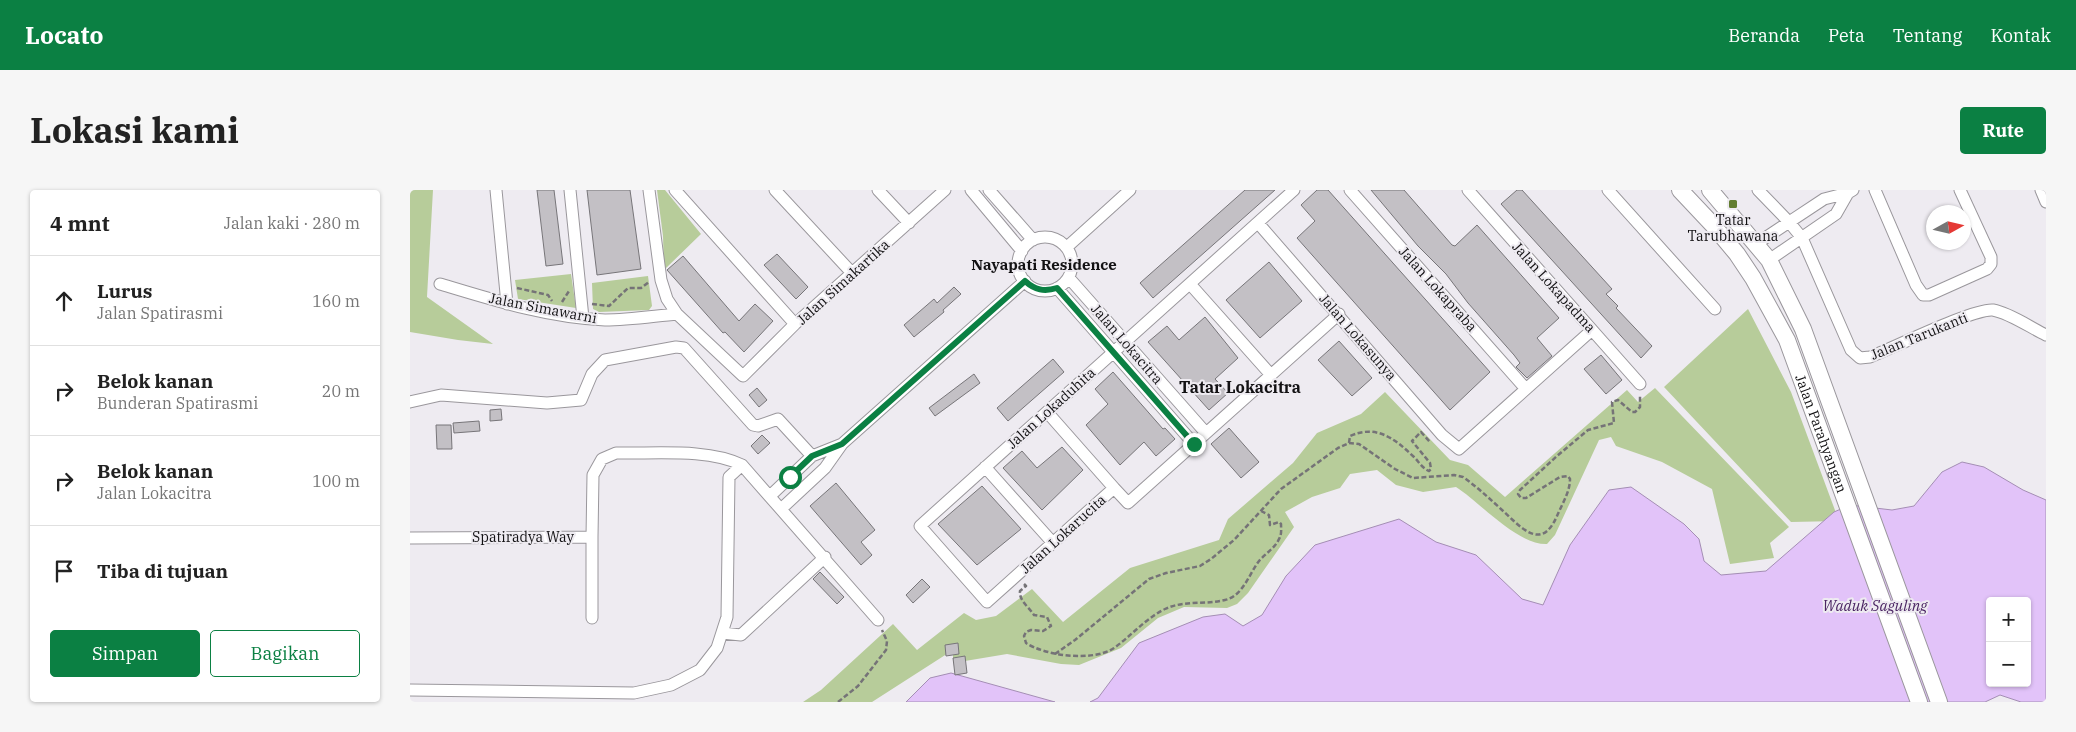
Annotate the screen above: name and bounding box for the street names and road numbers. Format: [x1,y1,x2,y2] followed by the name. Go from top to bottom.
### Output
[793,235,893,328] street label: Jalan Simakartika
[1509,238,1600,336] street label: Jalan Lokapadma
[1395,243,1481,336] street label: Jalan Lokapraba
[488,289,598,327] street label: Jalan Simawarni
[1315,290,1401,384] street label: Jalan Lokasunya
[1087,300,1167,388] street label: Jalan Lokacitra
[1868,308,1970,364] street label: Jalan Tarukanti
[1003,363,1099,452] street label: Jalan Lokaduhita
[1791,372,1851,495] street label: Jalan Parahyangan
[1016,490,1110,577] street label: Jalan Lokarucita
[472,528,575,546] street label: Spatiradya Way

